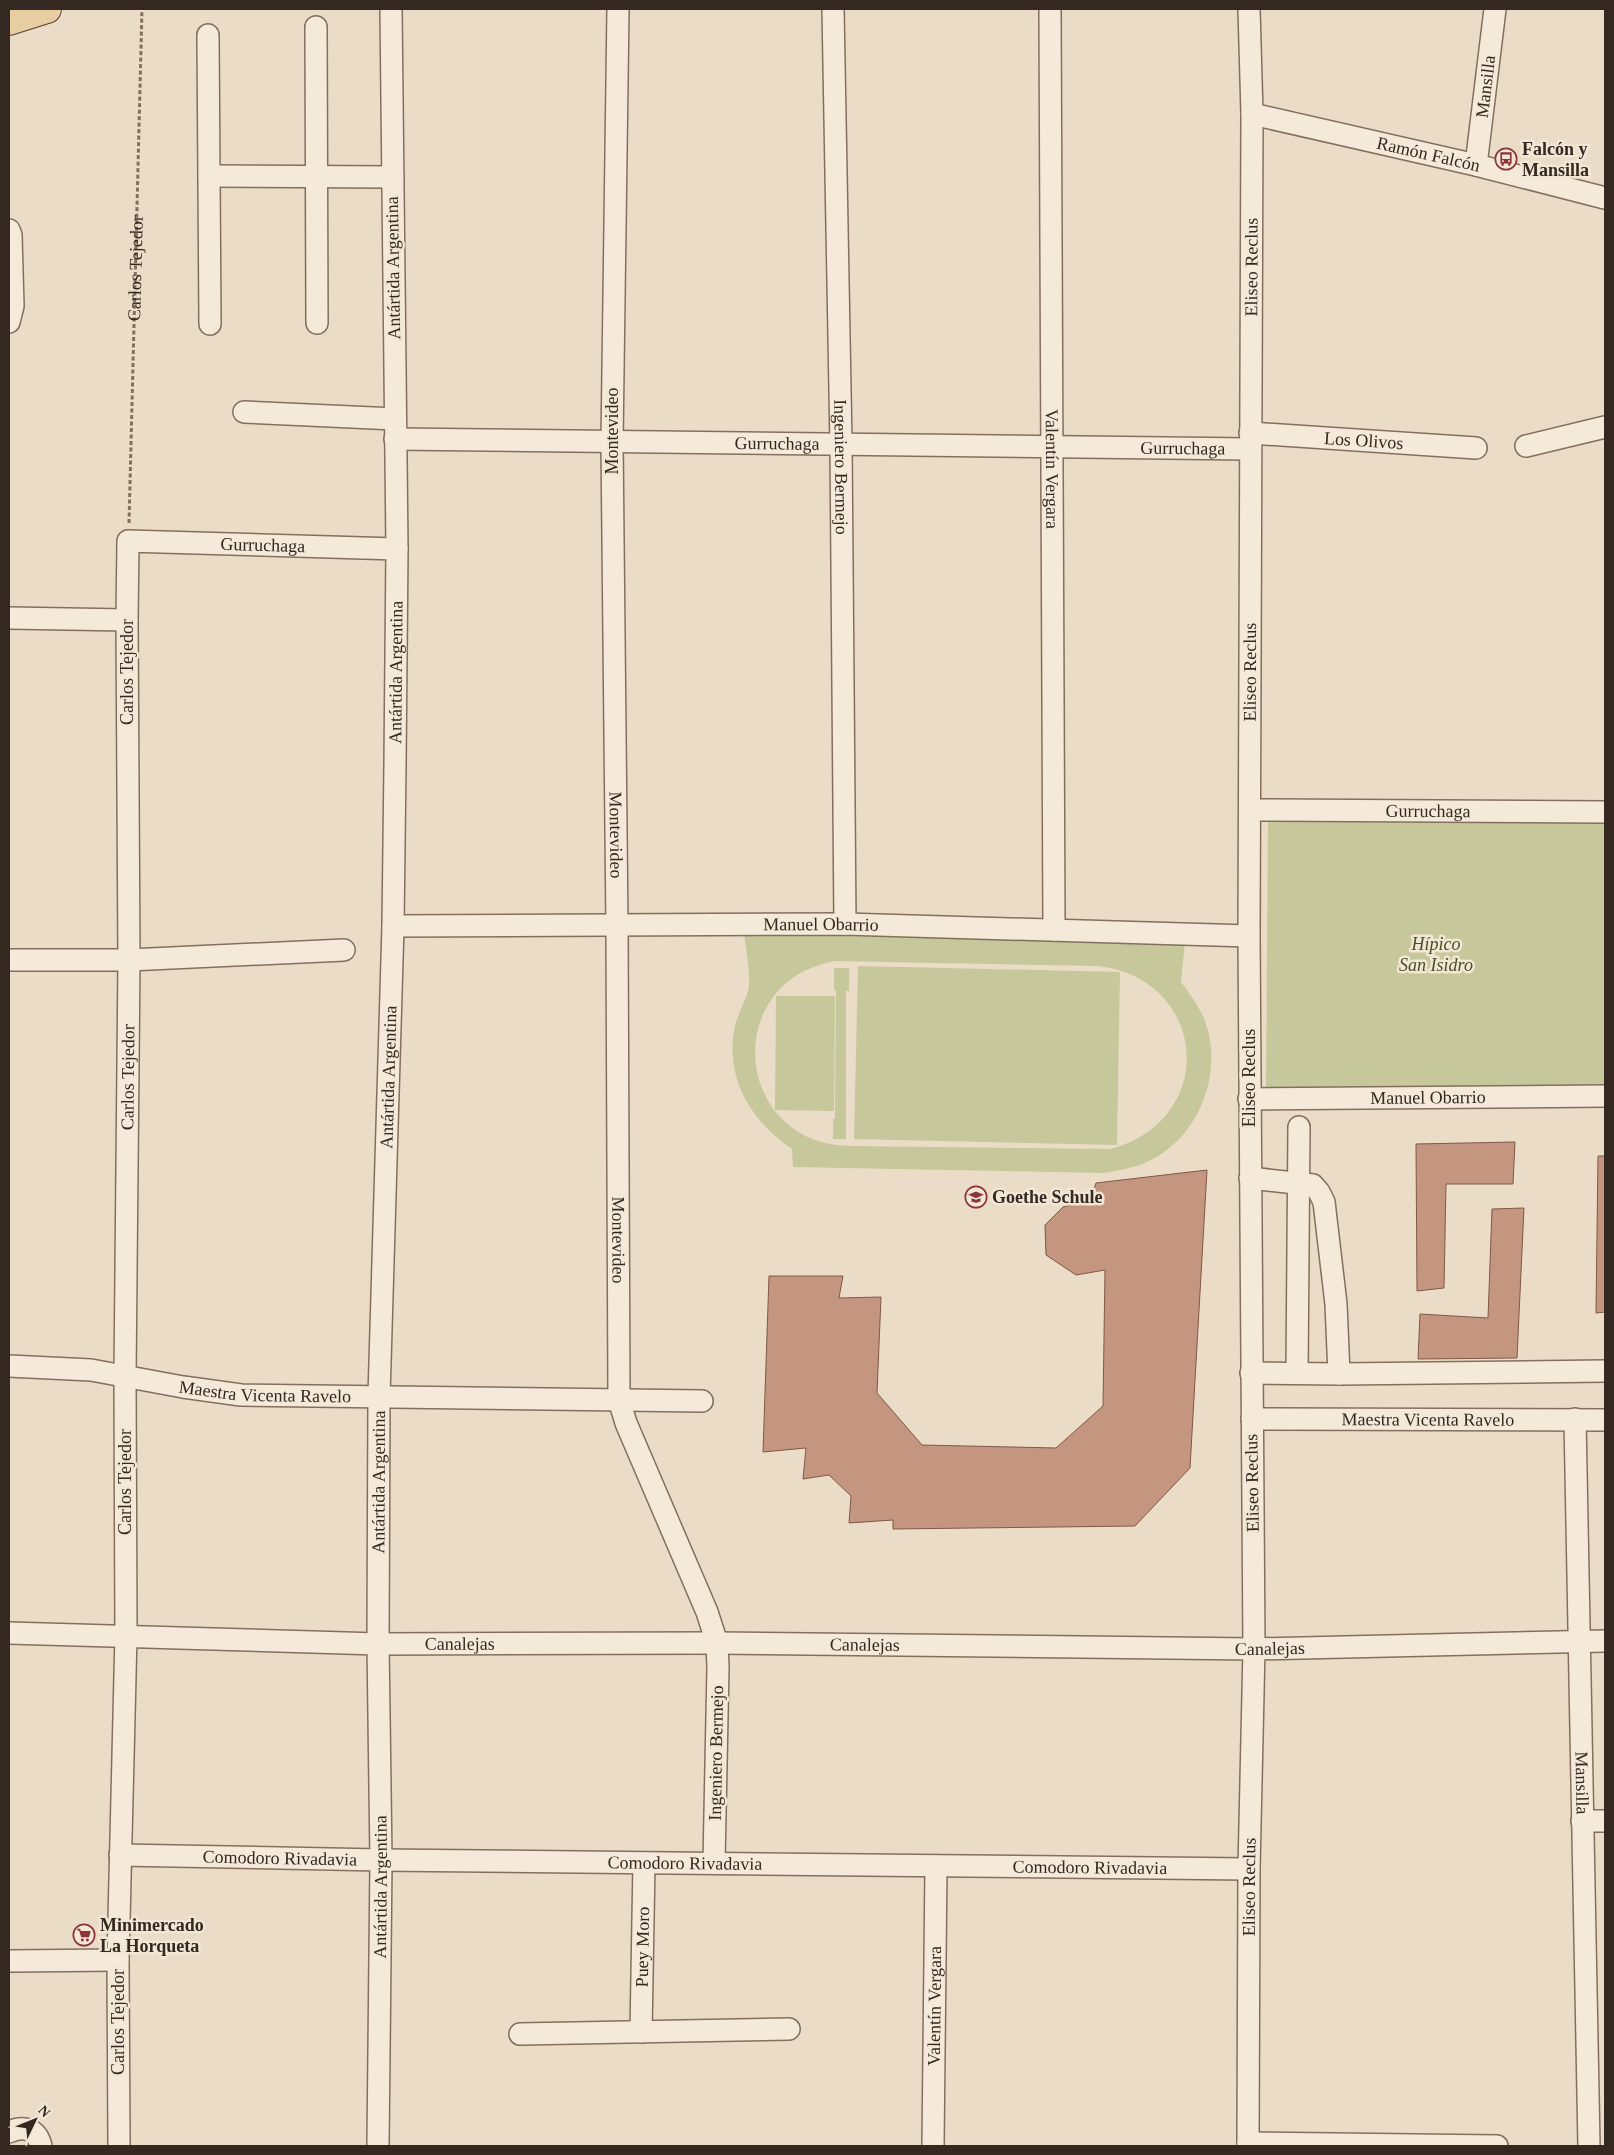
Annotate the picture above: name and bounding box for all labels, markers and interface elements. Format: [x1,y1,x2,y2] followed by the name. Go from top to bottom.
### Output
[1472,54,1499,119] street label: Mansilla
[1375,133,1482,176] street label: Ramón Falcón
[1522,139,1589,180] place label: Falcón y Mansilla
[1494,147,1518,171] bus stop icon: Falcón y Mansilla
[382,196,404,340] street label: Antártida Argentina
[124,215,147,321] street label: Carlos Tejedor
[1241,218,1262,316] street label: Eliseo Reclus
[602,388,622,475] street label: Montevideo
[830,399,852,535] street label: Ingeniero Bermejo
[1042,409,1062,529] street label: Valentín Vergara
[1323,428,1404,453] street label: Los Olivos
[734,433,820,454] street label: Gurruchaga
[1140,438,1226,459] street label: Gurruchaga
[220,534,306,556] street label: Gurruchaga
[385,601,407,744] street label: Antártida Argentina
[117,619,137,725] street label: Carlos Tejedor
[1240,623,1260,721] street label: Eliseo Reclus
[606,791,626,879] street label: Montevideo
[1385,801,1471,821] street label: Gurruchaga
[763,914,879,935] street label: Manuel Obarrio
[1399,934,1473,975] park label: Hípico San Isidro
[376,1005,401,1149] street label: Antártida Argentina
[117,1024,138,1130] street label: Carlos Tejedor
[1239,1029,1259,1127] street label: Eliseo Reclus
[1370,1087,1486,1108] street label: Manuel Obarrio
[964,1185,988,1209] school or university icon: Goethe Schule
[992,1187,1103,1207] place label: Goethe Schule
[608,1196,629,1283] street label: Montevideo
[178,1377,351,1406] street label: Maestra Vicenta Ravelo
[1342,1409,1514,1430] street label: Maestra Vicenta Ravelo
[368,1410,389,1554] street label: Antártida Argentina
[115,1429,135,1535] street label: Carlos Tejedor
[1241,1434,1263,1532] street label: Eliseo Reclus
[425,1634,495,1654] street label: Canalejas
[830,1634,900,1655] street label: Canalejas
[1235,1638,1305,1659] street label: Canalejas
[705,1685,727,1821] street label: Ingeniero Bermejo
[1571,1751,1593,1815] street label: Mansilla
[370,1815,391,1959] street label: Antártida Argentina
[1239,1837,1260,1936] street label: Eliseo Reclus
[203,1847,357,1870] street label: Comodoro Rivadavia
[608,1852,762,1874] street label: Comodoro Rivadavia
[1013,1857,1167,1878] street label: Comodoro Rivadavia
[632,1907,653,1987] street label: Puey Moro
[100,1915,204,1956] place label: Minimercado La Horqueta
[72,1923,96,1947] supermarket icon: Minimercado La Horqueta
[924,1946,945,2066] street label: Valentín Vergara
[108,1969,128,2075] street label: Carlos Tejedor
[10,2095,60,2145] north arrow
[35,2103,53,2120] text: N

